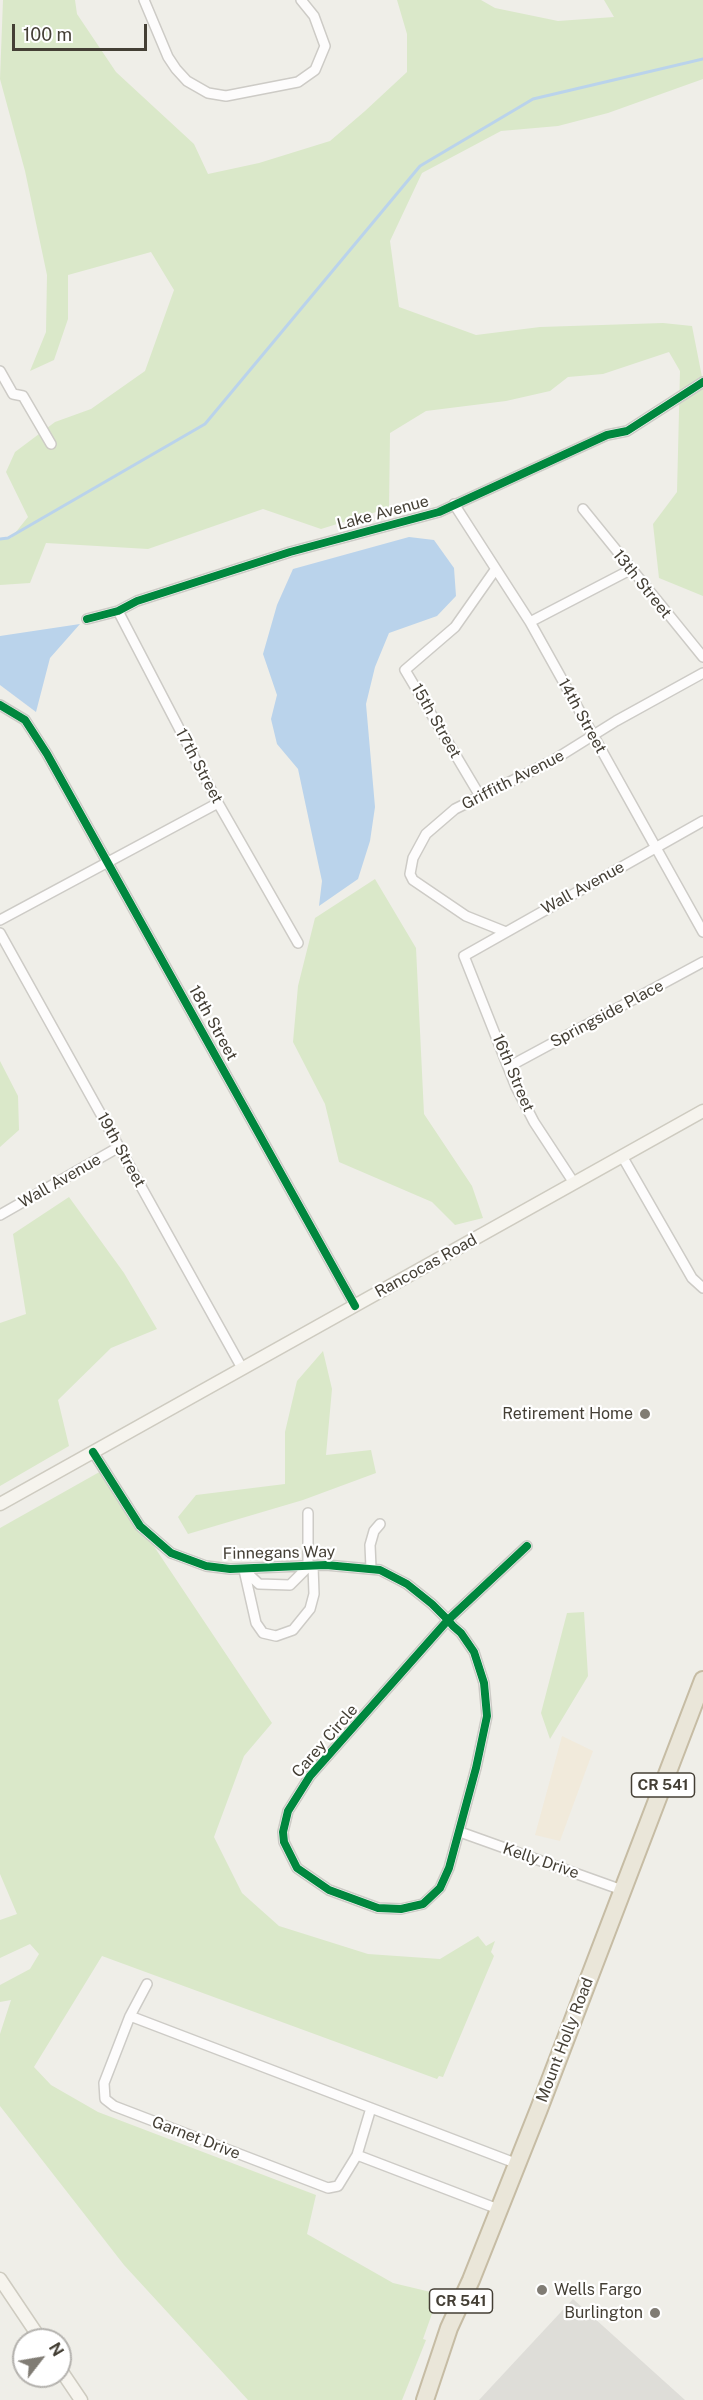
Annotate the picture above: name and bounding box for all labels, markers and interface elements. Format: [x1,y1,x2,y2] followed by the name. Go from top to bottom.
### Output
[15,12,150,50] scale bar
[23,24,72,45] text: 100 m
[335,492,431,534] street label: Lake Avenue
[609,546,675,622] street label: 13th Street
[554,675,610,757] street label: 14th Street
[407,680,465,762] street label: 15th Street
[171,725,227,807] street label: 17th Street
[459,746,567,814] street label: Griffith Avenue
[538,857,628,919] street label: Wall Avenue
[547,976,667,1052] street label: Springside Place
[184,982,242,1064] street label: 18th Street
[488,1031,538,1115] street label: 16th Street
[93,1109,149,1191] street label: 19th Street
[15,1150,105,1212] street label: Wall Avenue
[372,1230,480,1302] street label: Rancocas Road
[502,1404,633,1424] place label: Retirement Home
[638,1407,652,1421] marker: Retirement Home
[223,1542,335,1564] street label: Finnegans Way
[288,1701,362,1781] street label: Carey Circle
[632,1773,694,1797] road number: CR 541
[500,1839,582,1883] street label: Kelly Drive
[532,1975,598,2105] street label: Mount Holly Road
[149,2112,243,2164] street label: Garnet Drive
[554,2280,642,2300] place label: Wells Fargo
[535,2283,549,2297] marker: Wells Fargo
[430,2289,492,2313] road number: CR 541
[564,2303,643,2323] place label: Burlington
[648,2306,662,2320] marker: Burlington
[12,2328,72,2388] north arrow
[45,2339,68,2360] text: N

